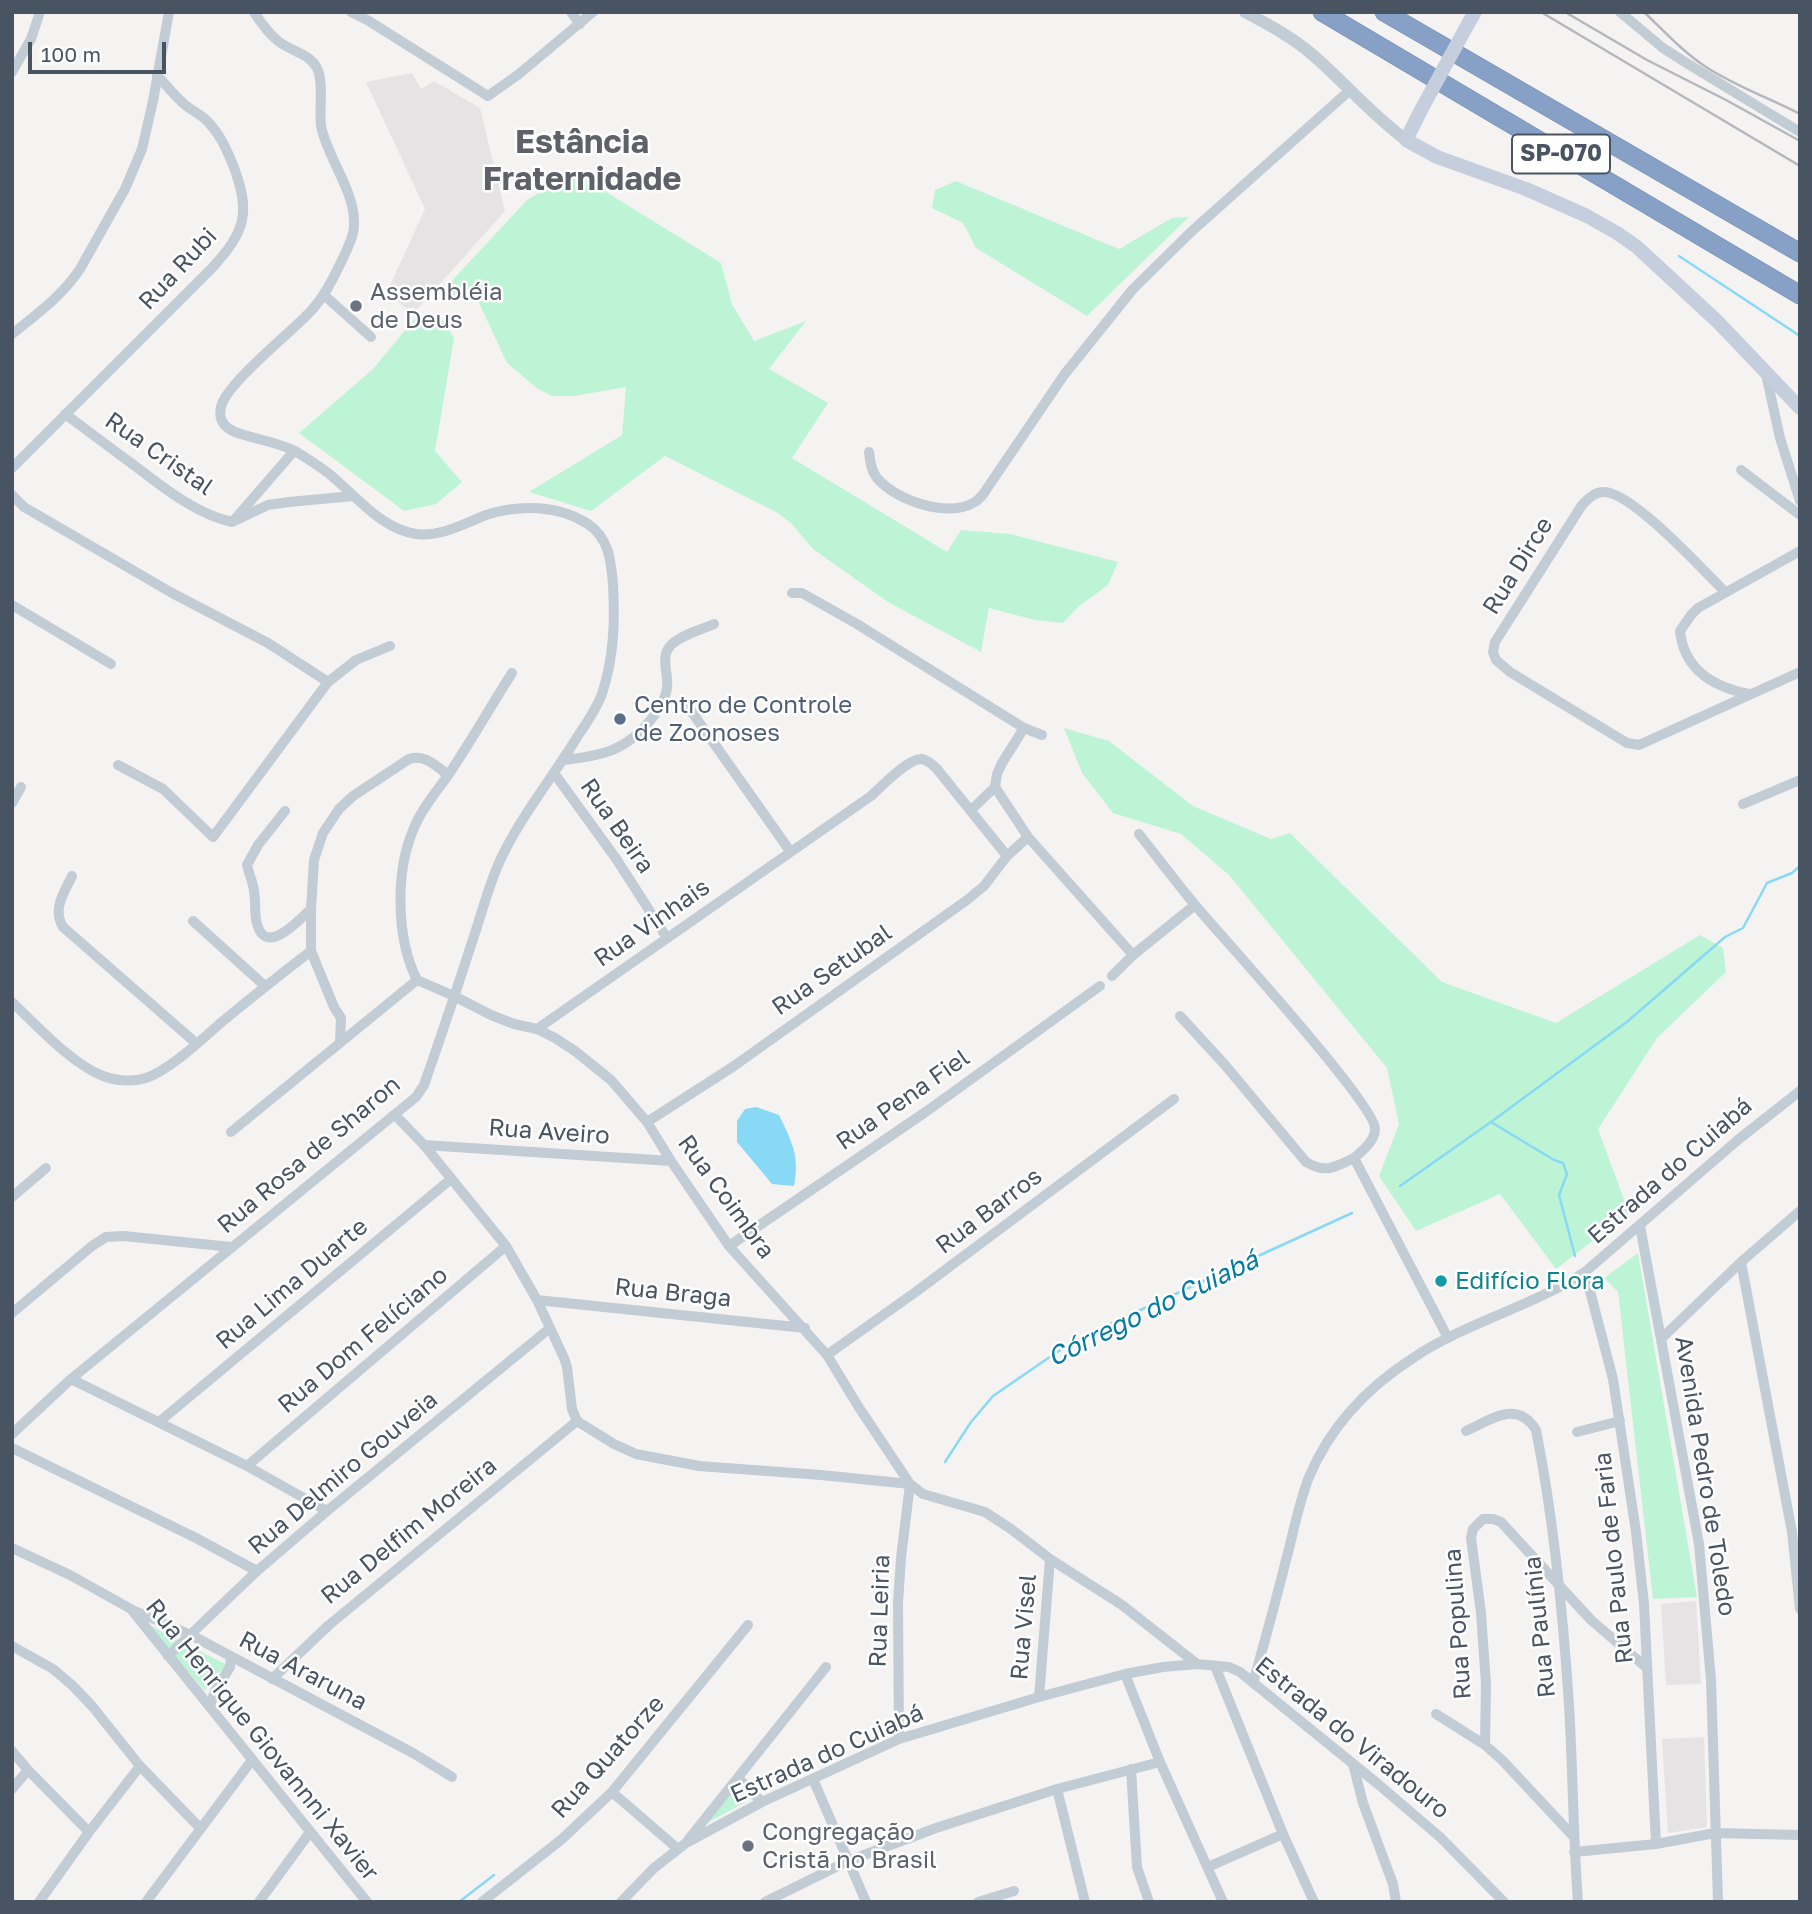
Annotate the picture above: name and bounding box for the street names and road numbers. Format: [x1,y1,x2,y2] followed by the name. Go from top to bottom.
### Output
[1512,134,1610,174] road number: SP-070
[133,222,223,316] street label: Rua Rubi
[99,406,219,502] street label: Rua Cristal
[1477,512,1559,620] street label: Rua Dirce
[574,773,660,879] street label: Rua Beira
[589,873,715,973] street label: Rua Vinhais
[767,918,897,1022] street label: Rua Setubal
[831,1043,975,1157] street label: Rua Pena Fiel
[212,1070,406,1240] street label: Rua Rosa de Sharon
[1582,1092,1758,1250] street label: Estrada do Cuiabá
[487,1113,611,1151] street label: Rua Aveiro
[672,1130,780,1264] street label: Rua Coimbra
[930,1162,1048,1260] street label: Rua Barros
[210,1212,374,1356] street label: Rua Lima Duarte
[272,1261,454,1419] street label: Rua Dom Felíciano
[613,1273,733,1313] street label: Rua Braga
[1669,1334,1741,1618] street label: Avenida Pedro de Toledo
[242,1385,444,1561] street label: Rua Delmiro Gouveia
[315,1451,503,1611] street label: Rua Delfim Moreira
[1589,1451,1639,1665] street label: Rua Paulo de Faria
[1438,1547,1478,1701] street label: Rua Populina
[864,1554,896,1668] street label: Rua Leiria
[1518,1555,1562,1699] street label: Rua Paulínia
[1005,1573,1043,1681] street label: Rua Visel
[139,1593,385,1887] street label: Rua Henrique Giovannni Xavier
[234,1625,372,1717] street label: Rua Araruna
[1249,1651,1455,1825] street label: Estrada do Viradouro
[545,1690,671,1824] street label: Rua Quatorze
[726,1698,928,1810] street label: Estrada do Cuiabá

